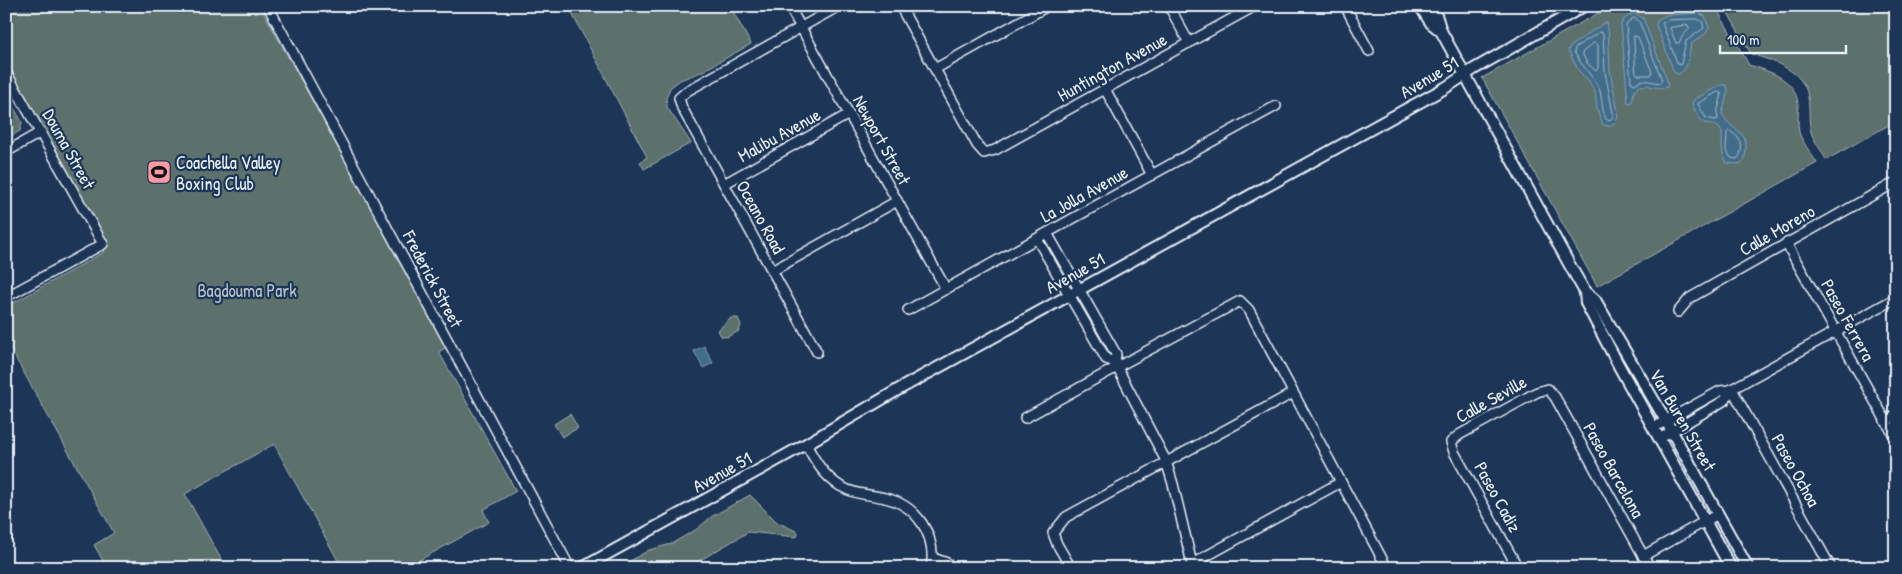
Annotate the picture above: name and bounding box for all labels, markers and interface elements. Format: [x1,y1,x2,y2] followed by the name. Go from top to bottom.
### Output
[1720,22,1846,54] scale bar
[1053,27,1171,107] street label: Huntington Avenue
[1727,29,1760,50] text: 100 m
[1395,50,1463,104] street label: Avenue 51
[847,91,917,190] street label: Newport Street
[733,102,825,168] street label: Malibu Avenue
[37,104,102,194] street label: Douma Street
[176,150,281,196] place label: Coachella Valley Boxing Club
[146,159,172,185] sports icon: Coachella Valley Boxing Club
[1036,160,1132,228] street label: La Jolla Avenue
[731,176,791,258] street label: Oceano Road
[1735,198,1819,262] street label: Calle Moreno
[396,225,469,333] street label: Frederick Street
[1041,247,1109,299] street label: Avenue 51
[1815,275,1881,365] street label: Paseo Ferrera
[197,278,297,303] park label: Bagdouma Park
[1644,364,1723,476] street label: Van Buren Street
[1451,369,1531,429] street label: Calle Seville
[1577,418,1651,522] street label: Paseo Barcelona
[1766,429,1826,511] street label: Paseo Ochoa
[688,446,756,498] street label: Avenue 51
[1468,457,1528,537] street label: Paseo Cadiz

